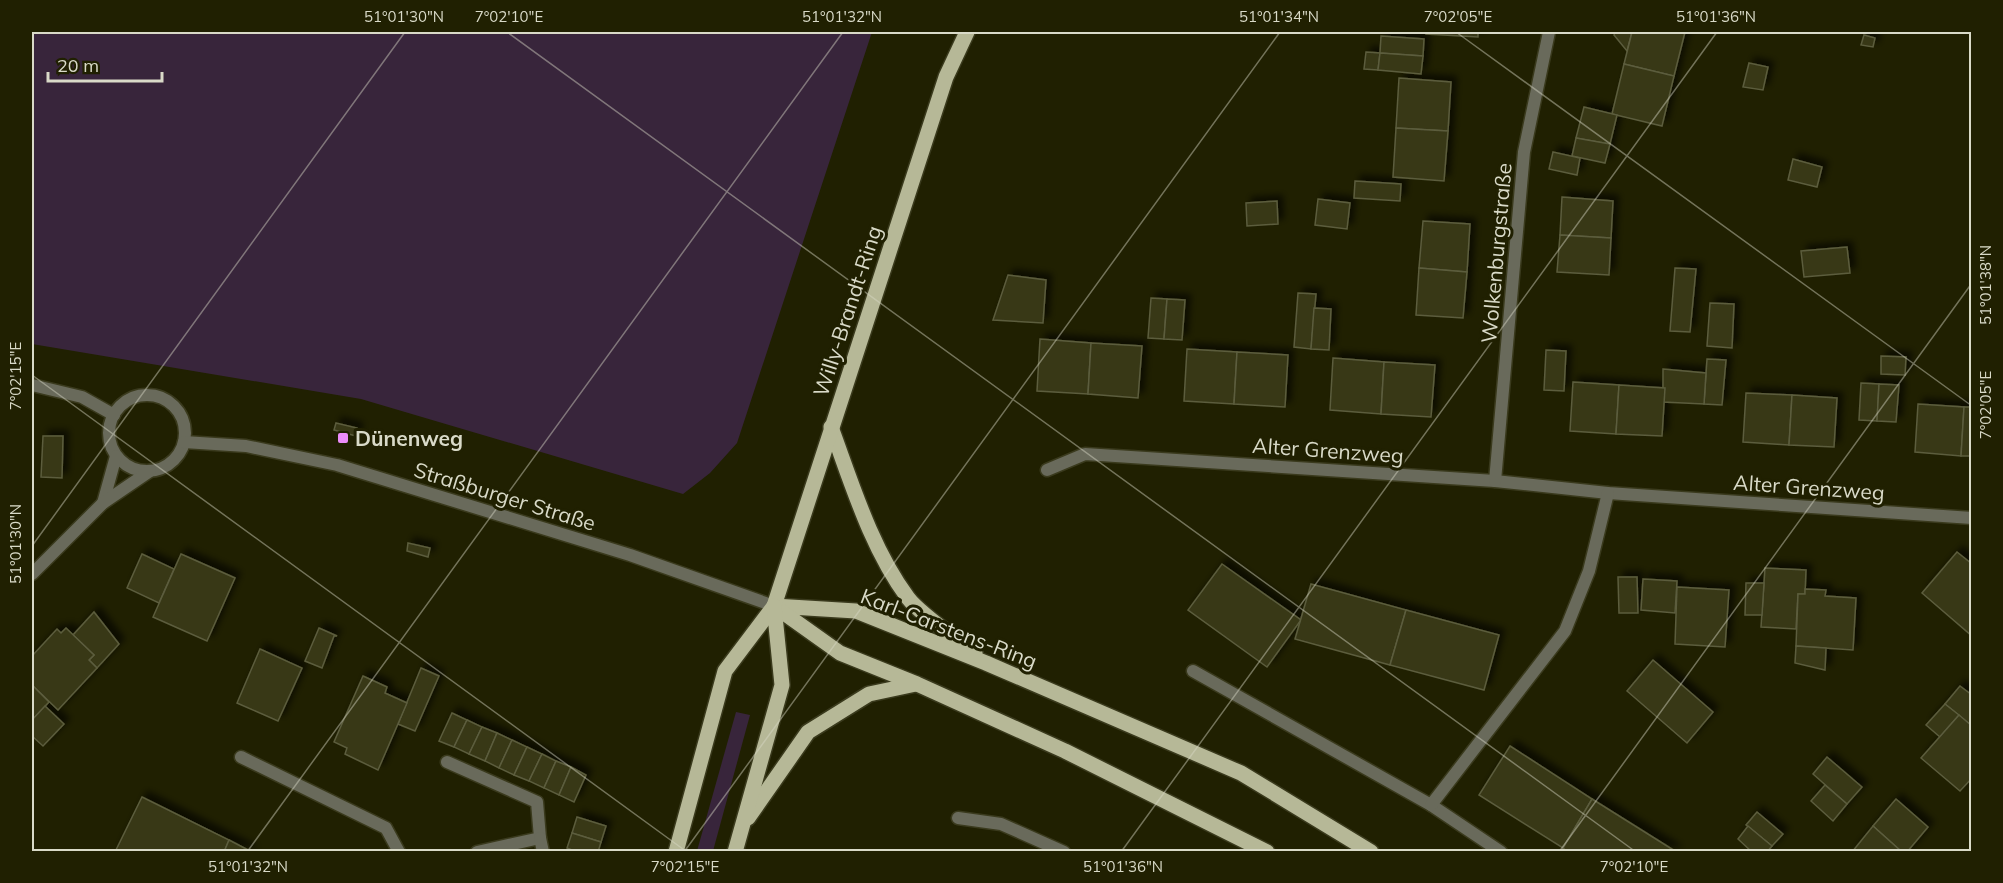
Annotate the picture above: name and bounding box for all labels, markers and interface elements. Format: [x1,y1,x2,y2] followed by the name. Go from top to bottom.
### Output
[364,7,444,26] text: 51°01'30"N
[475,7,543,26] text: 7°02'10"E
[802,7,882,26] text: 51°01'32"N
[1239,7,1319,26] text: 51°01'34"N
[1424,7,1492,26] text: 7°02'05"E
[1676,7,1756,26] text: 51°01'36"N
[48,45,162,83] scale bar
[57,54,99,77] text: 20 m
[1475,162,1517,344] street label: Wolkenburgstraße
[807,222,887,400] street label: Willy-Brandt-Ring
[1976,245,1995,325] text: 51°01'38"N
[6,342,25,410] text: 7°02'15"E
[1976,371,1995,439] text: 7°02'05"E
[355,425,463,451] place label: Dünenweg
[336,431,350,445] marker: Dünenweg
[1251,432,1405,468] street label: Alter Grenzweg
[411,456,599,536] street label: Straßburger Straße
[1732,469,1886,505] street label: Alter Grenzweg
[6,504,25,584] text: 51°01'30"N
[857,582,1041,674] street label: Karl-Carstens-Ring
[208,857,288,876] text: 51°01'32"N
[651,857,719,876] text: 7°02'15"E
[1083,857,1163,876] text: 51°01'36"N
[1600,857,1668,876] text: 7°02'10"E

